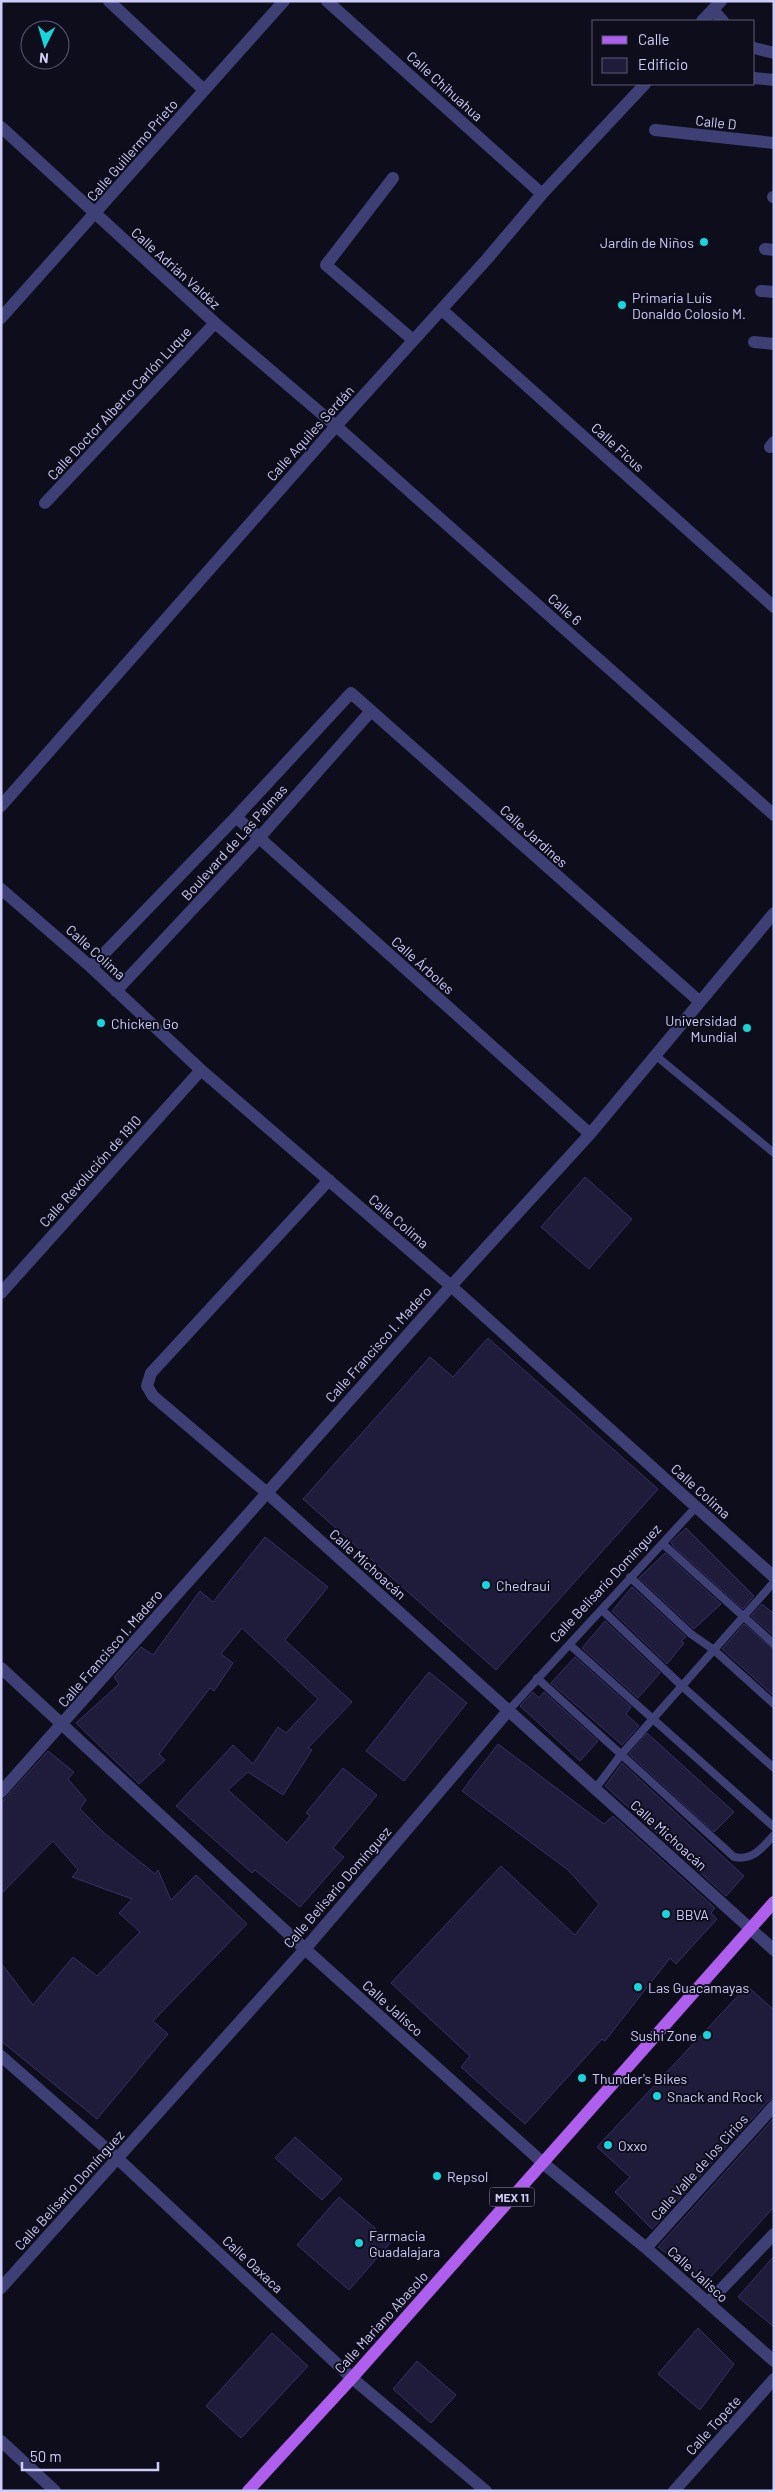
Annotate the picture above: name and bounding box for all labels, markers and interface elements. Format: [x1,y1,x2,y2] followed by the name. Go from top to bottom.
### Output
[20,20,70,70] north arrow
[592,20,755,85] legend
[638,30,670,48] text: Calle
[404,47,486,125] street label: Calle Chihuahua
[38,50,49,67] text: N
[638,55,688,73] text: Edificio
[83,95,181,205] street label: Calle Guillermo Prieto
[695,111,737,133] street label: Calle D
[128,224,224,312] street label: Calle Adrián Valdéz
[600,234,694,251] place label: Jardín de Niños
[698,236,710,248] marker: Jardín de Niños
[632,289,746,322] place label: Primaria Luis Donaldo Colosio M.
[616,299,628,311] marker: Primaria Luis Donaldo Colosio M.
[43,323,195,483] street label: Calle Doctor Alberto Carlón Luque
[263,382,357,484] street label: Calle Aquiles Serdán
[588,419,648,475] street label: Calle Ficus
[545,589,585,629] street label: Calle 6
[177,780,291,903] street label: Boulevard de Las Palmas
[497,801,572,871] street label: Calle Jardines
[63,921,129,983] street label: Calle Colima
[388,932,458,998] street label: Calle Árboles
[665,1012,737,1045] place label: Universidad Mundial
[111,1015,179,1032] place label: Chicken Go
[95,1017,107,1029] marker: Chicken Go
[741,1022,753,1034] marker: Universidad Mundial
[35,1112,145,1230] street label: Calle Revolución de 1910
[366,1190,432,1252] street label: Calle Colima
[321,1282,435,1406] street label: Calle Francisco I. Madero
[668,1460,734,1522] street label: Calle Colima
[546,1520,664,1646] street label: Calle Belisario Domínguez
[326,1525,410,1603] street label: Calle Michoacán
[496,1577,550,1594] place label: Chedraui
[480,1579,492,1591] marker: Chedraui
[54,1586,166,1710] street label: Calle Francisco I. Madero
[627,1796,711,1874] street label: Calle Michoacán
[280,1823,394,1951] street label: Calle Belisario Domínguez
[676,1906,709,1923] place label: BBVA
[660,1908,672,1920] marker: BBVA
[359,1976,427,2040] street label: Calle Jalisco
[648,1979,749,1996] place label: Las Guacamayas
[632,1981,644,1993] marker: Las Guacamayas
[630,2027,697,2044] place label: Sushi Zone
[701,2029,713,2041] marker: Sushi Zone
[592,2070,688,2087] place label: Thunder's Bikes
[576,2072,588,2084] marker: Thunder's Bikes
[667,2088,762,2105] place label: Snack and Rock
[651,2090,663,2102] marker: Snack and Rock
[647,2110,751,2224] street label: Calle Valle de los Cirios
[11,2127,127,2253] street label: Calle Belisario Domínguez
[618,2137,647,2154] place label: Oxxo
[602,2139,614,2151] marker: Oxxo
[447,2168,488,2185] place label: Repsol
[431,2170,443,2182] marker: Repsol
[490,2188,534,2206] road number: MEX 11
[369,2227,440,2260] place label: Farmacia Guadalajara
[219,2232,287,2296] street label: Calle Oaxaca
[353,2237,365,2249] marker: Farmacia Guadalajara
[664,2242,732,2306] street label: Calle Jalisco
[331,2267,431,2377] street label: Calle Mariano Abasolo
[682,2392,744,2458] street label: Calle Topete
[22,2440,159,2472] scale bar
[30,2447,62,2465] text: 50 m

